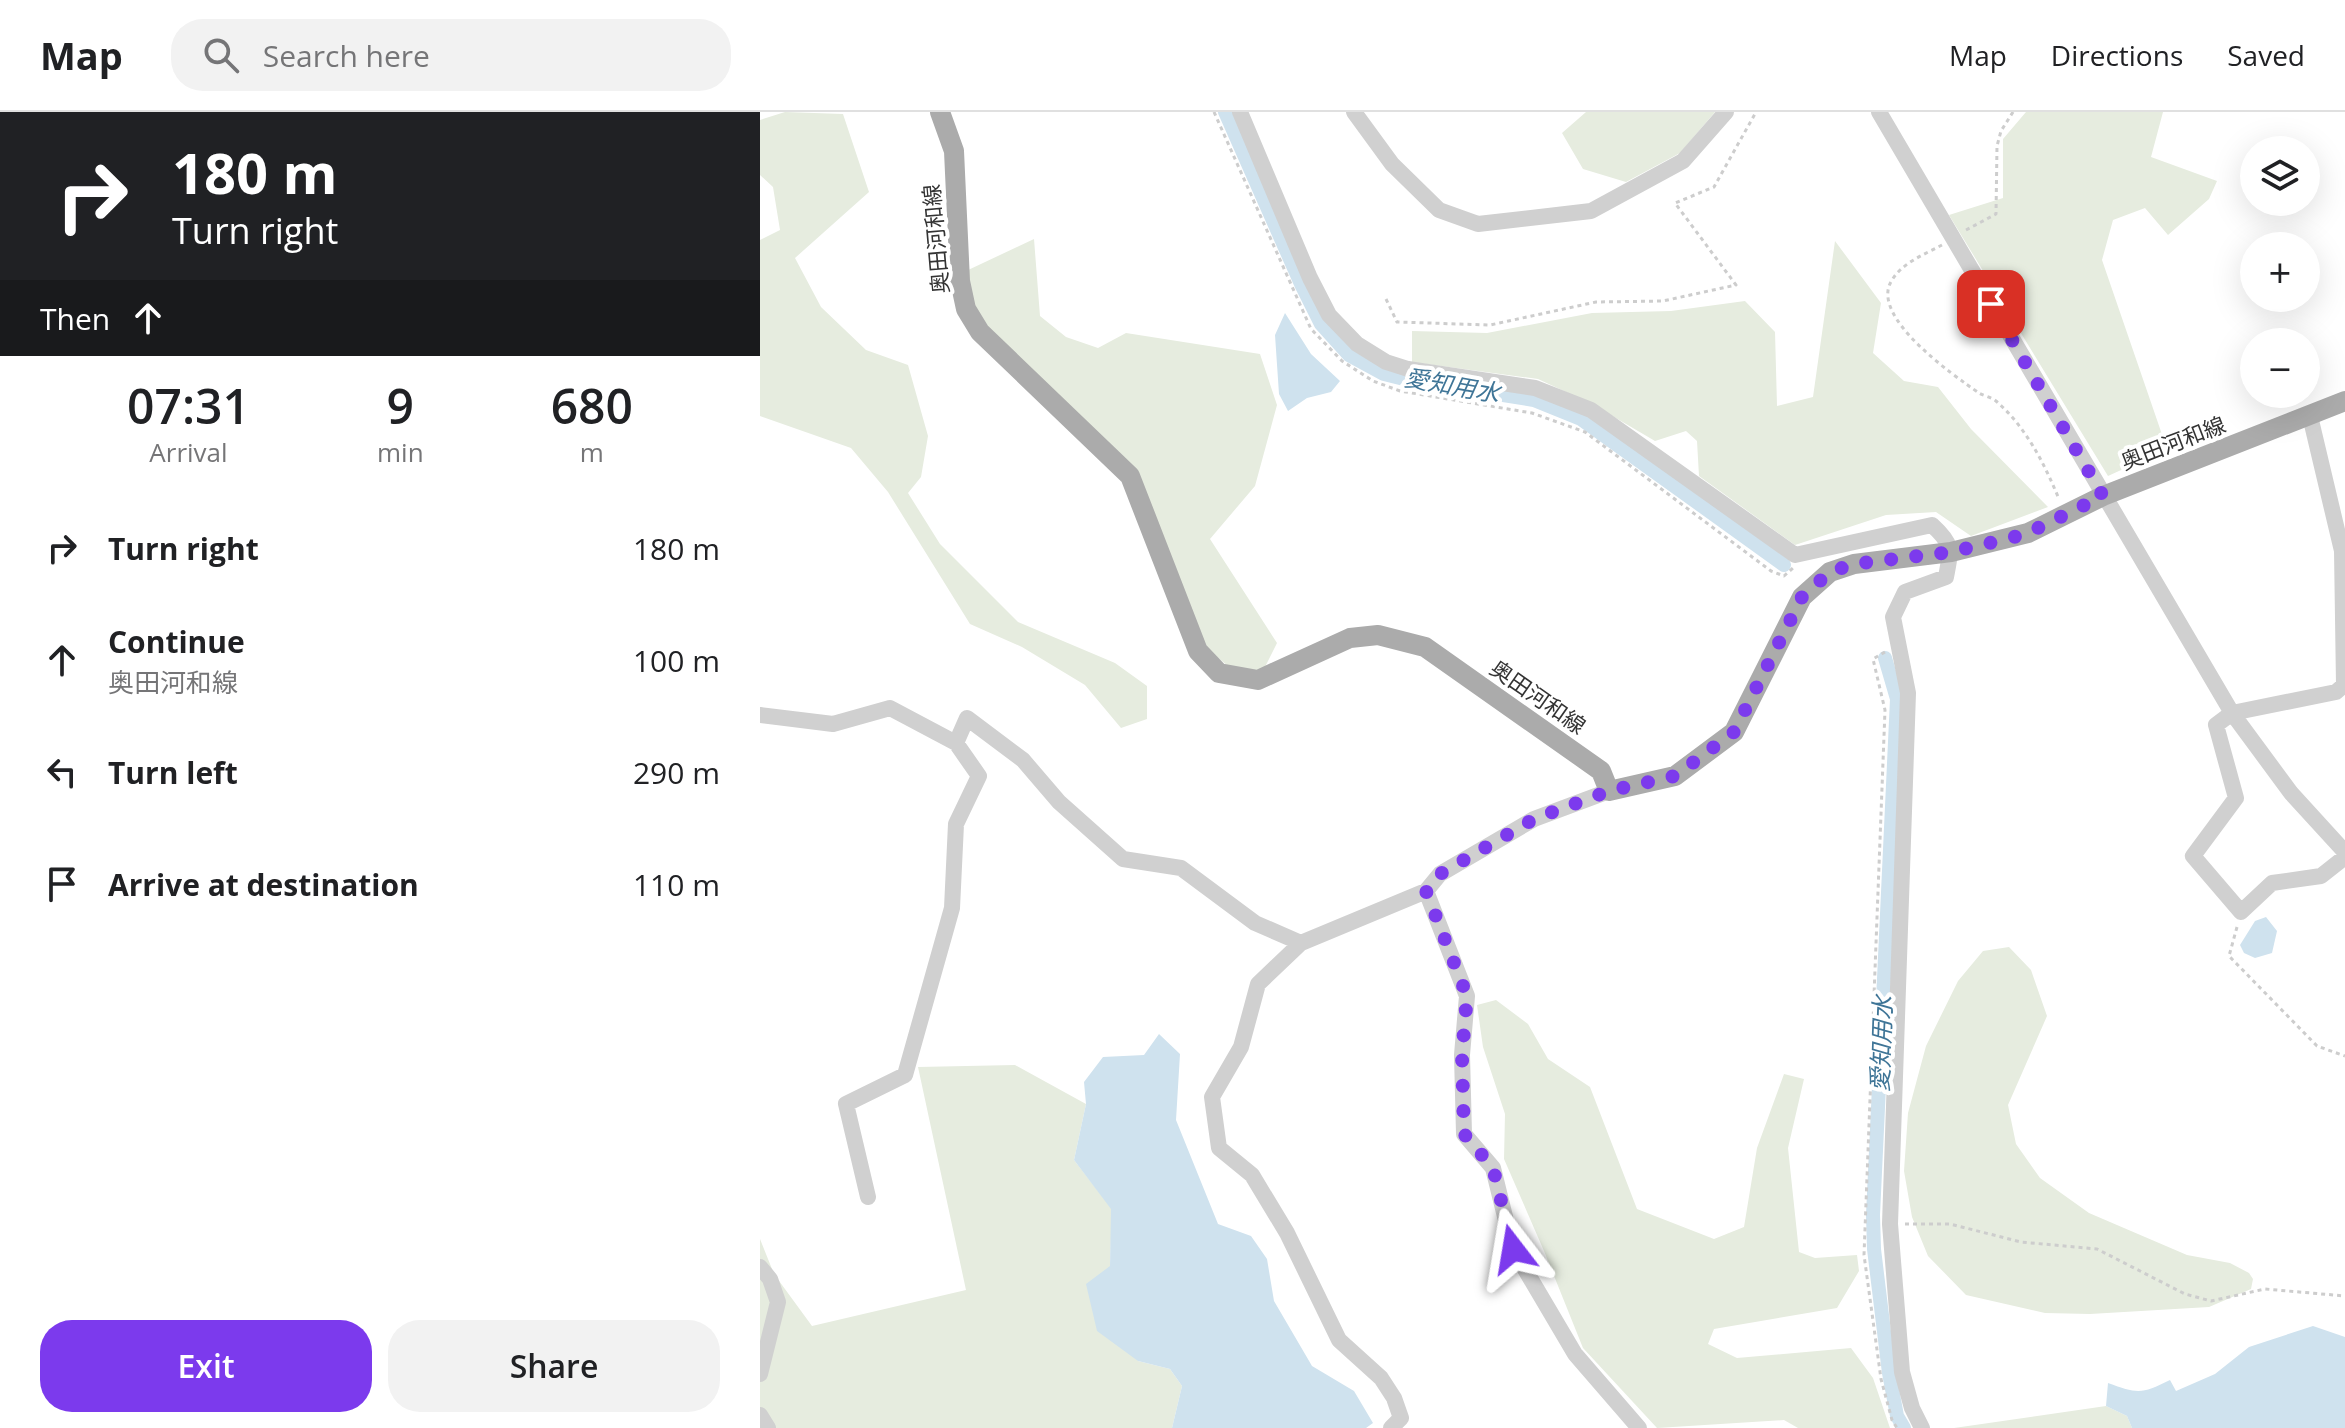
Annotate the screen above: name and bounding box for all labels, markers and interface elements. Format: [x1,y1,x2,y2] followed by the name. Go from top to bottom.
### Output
[171,19,731,91] search box
[40,29,123,81] text: Map
[199,33,243,77] icon: search
[263,35,430,76] text: Search here
[1949,36,2007,74] text: Map
[2051,36,2183,74] text: Directions
[2227,36,2305,74] text: Saved
[172,134,338,210] text: 180 m
[2240,136,2320,408] map controls
[2240,136,2320,216] button: layers
[40,144,144,248] icon: right
[915,183,955,295] street label: 奥田河和線
[172,206,338,255] text: Turn right
[2240,232,2320,312] button: +
[1957,270,2025,338] pin
[1969,282,2013,326] icon: arrive
[126,296,170,340] icon: ahead
[40,298,110,339] text: Then
[2240,328,2320,408] button: −
[1402,360,1505,410] water label: 愛知用水
[127,373,250,438] text: 07:31
[387,373,414,438] text: 9
[551,373,633,438] text: 680
[2116,408,2229,476] street label: 奥田河和線
[149,434,228,470] text: Arrival
[377,434,424,470] text: min
[580,434,604,470] text: m
[40,526,84,570] icon: right
[108,528,259,569] text: Turn right
[633,528,720,569] text: 180 m
[108,621,245,662] text: Continue
[40,638,84,682] icon: ahead
[633,640,720,681] text: 100 m
[1485,652,1592,740] street label: 奥田河和線
[108,664,238,700] text: 奥田河和線
[40,750,84,794] icon: left
[108,752,238,793] text: Turn left
[633,752,720,793] text: 290 m
[40,862,84,906] icon: arrive
[108,864,419,905] text: Arrive at destination
[633,864,720,905] text: 110 m
[1862,992,1899,1092] water label: 愛知用水
[1471,1207,1555,1291] position arrow
[40,1320,372,1412] button: Exit
[388,1320,720,1412] button: Share

